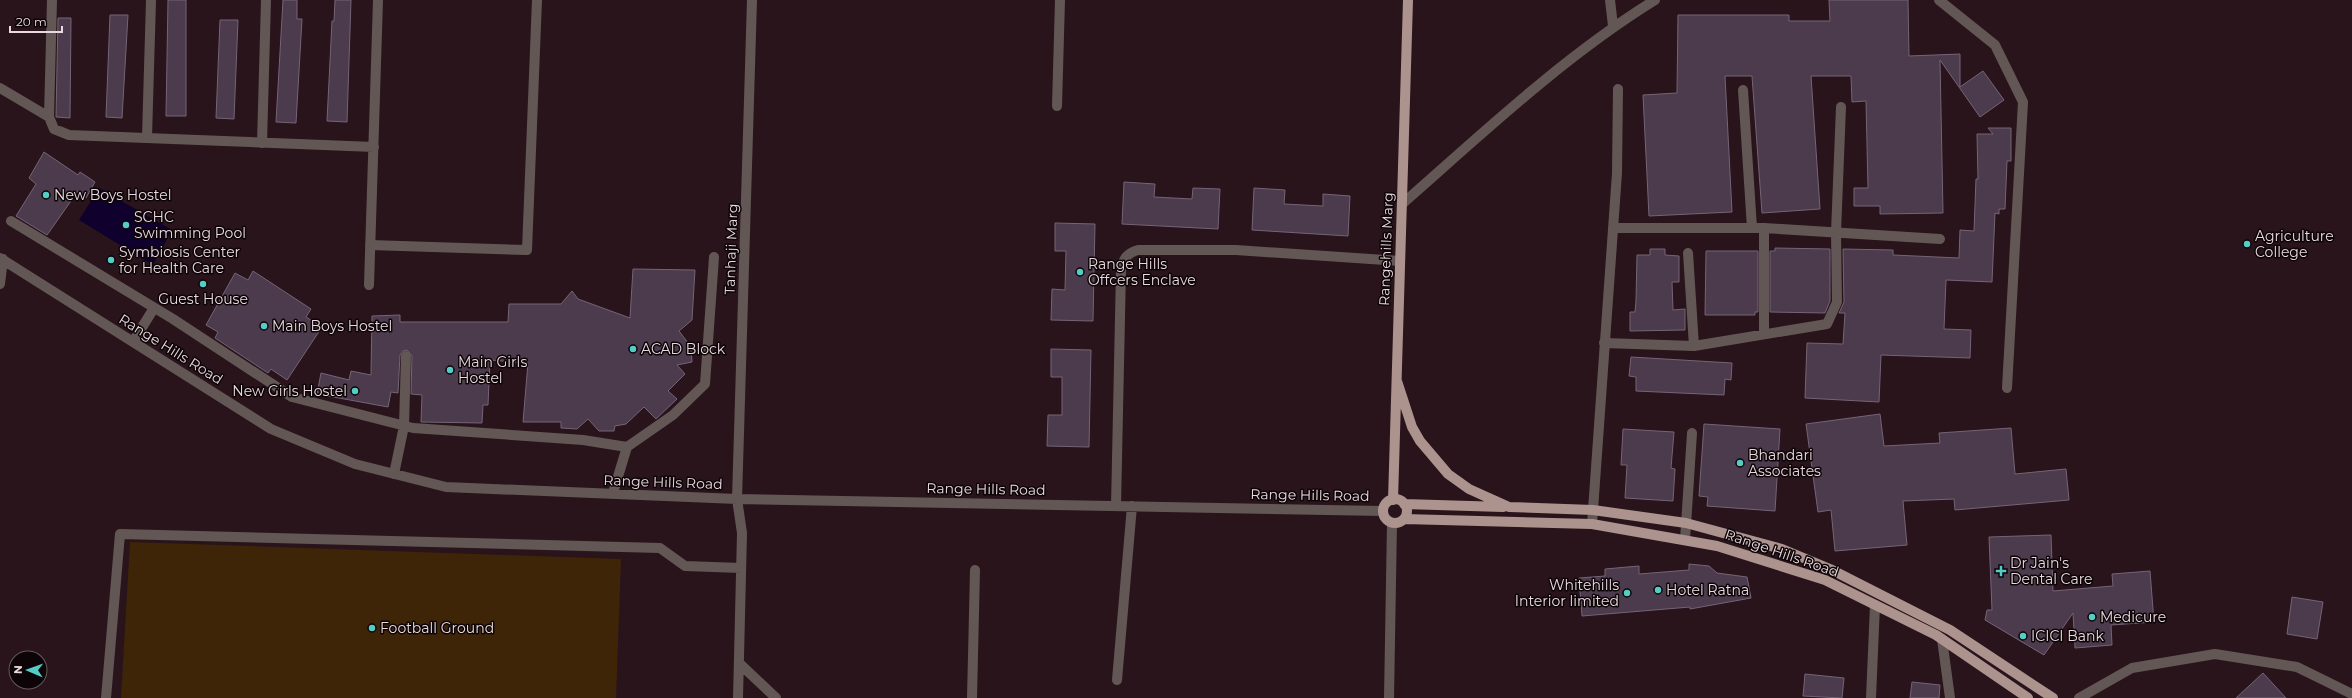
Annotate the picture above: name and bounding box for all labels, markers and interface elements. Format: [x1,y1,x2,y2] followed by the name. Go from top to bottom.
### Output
[10,8,62,34] scale bar
[16,14,47,29] text: 20 m
[54,186,171,204] place label: New Boys Hostel
[41,190,51,200] marker: New Boys Hostel
[1375,192,1397,306] street label: Rangehills Marg
[720,203,742,295] street label: Tanhaji Marg
[134,208,246,242] place label: SCHC Swimming Pool
[121,220,131,230] marker: SCHC Swimming Pool
[2255,227,2334,261] place label: Agriculture College
[2242,239,2252,249] marker: Agriculture College
[119,243,241,277] place label: Symbiosis Center for Health Care
[106,255,116,265] marker: Symbiosis Center for Health Care
[1088,255,1196,289] place label: Range Hills Offcers Enclave
[1075,267,1085,277] marker: Range Hills Offcers Enclave
[198,279,208,289] marker: Guest House
[158,290,248,308] place label: Guest House
[116,310,226,388] street label: Range Hills Road
[272,317,392,335] place label: Main Boys Hostel
[259,321,269,331] marker: Main Boys Hostel
[641,340,726,358] place label: ACAD Block
[628,344,638,354] marker: ACAD Block
[458,353,527,387] place label: Main Girls Hostel
[445,365,455,375] marker: Main Girls Hostel
[232,382,347,400] place label: New Girls Hostel
[350,386,360,396] marker: New Girls Hostel
[1748,446,1821,480] place label: Bhandari Associates
[1735,458,1745,468] marker: Bhandari Associates
[603,471,723,493] street label: Range Hills Road
[926,479,1046,499] street label: Range Hills Road
[1250,485,1370,505] street label: Range Hills Road
[1723,525,1841,581] street label: Range Hills Road
[2010,554,2093,588] place label: Dr Jain's Dental Care
[1995,565,2007,577] marker: Dr Jain's Dental Care
[1515,576,1619,610] place label: Whitehills Interior limited
[1666,581,1749,599] place label: Hotel Ratna
[1653,585,1663,595] marker: Hotel Ratna
[1622,588,1632,598] marker: Whitehills Interior limited
[2100,608,2166,626] place label: Medicure
[2087,612,2097,622] marker: Medicure
[380,619,494,637] place label: Football Ground
[367,623,377,633] marker: Football Ground
[2031,627,2104,645] place label: ICICI Bank
[2018,631,2028,641] marker: ICICI Bank
[8,650,48,690] north arrow
[11,665,25,674] text: N

